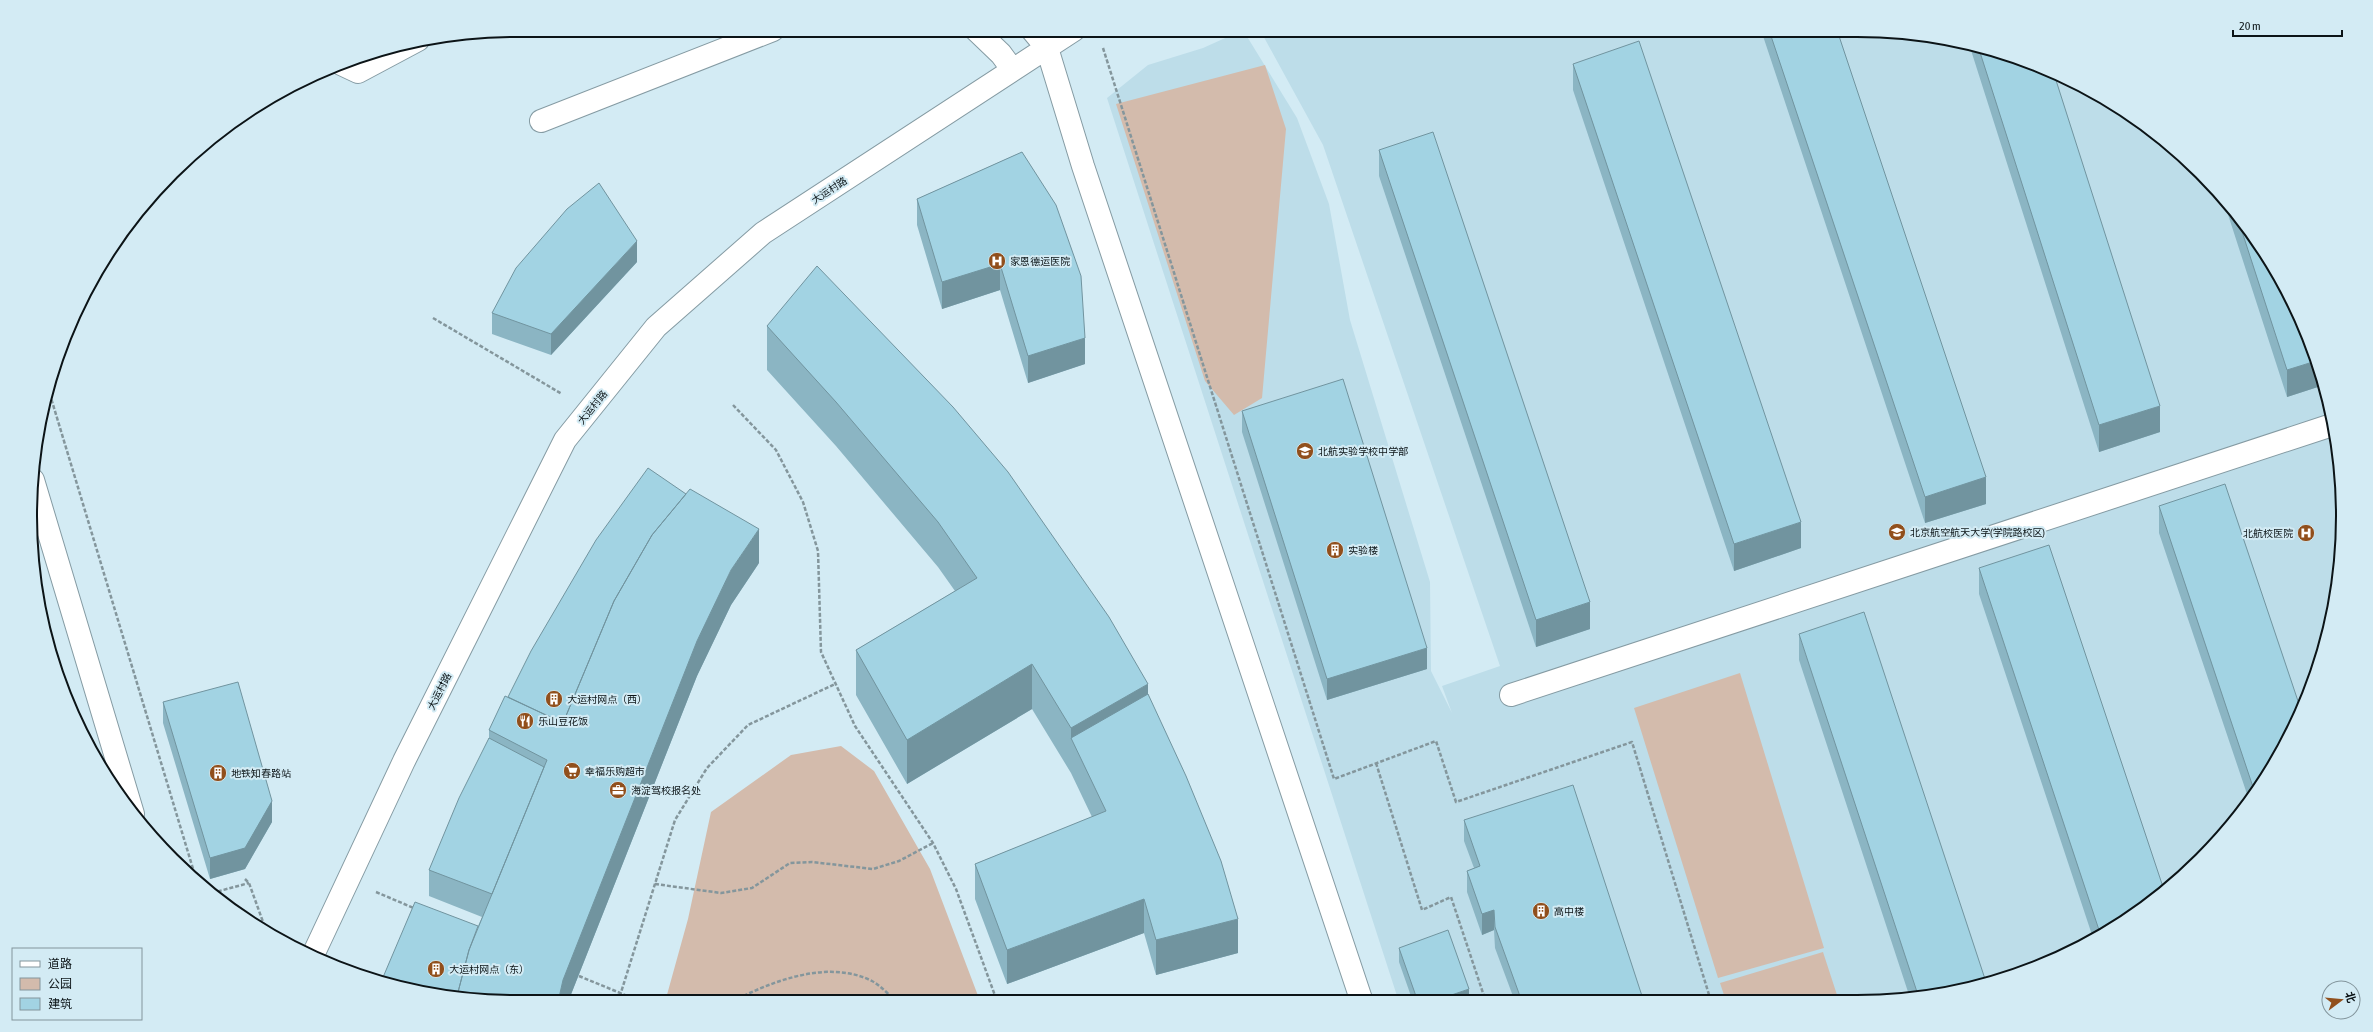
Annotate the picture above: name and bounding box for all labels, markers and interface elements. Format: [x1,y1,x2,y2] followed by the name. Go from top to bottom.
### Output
[2233,12,2342,38] scale bar
[2239,19,2261,33] text: 20 m
[810,175,849,206] street label: 大运村路
[987,251,1007,271] hospital icon: 家恩德运医院
[1010,256,1070,267] place label: 家恩德运医院
[576,388,609,426] street label: 大运村路
[1295,441,1315,461] school or university icon: 北航实验学校中学部
[1318,446,1408,457] place label: 北航实验学校中学部
[1887,522,1907,542] school or university icon: 北京航空航天大学(学院路校区)
[2296,523,2316,543] hospital icon: 北航校医院
[1910,527,2045,538] place label: 北京航空航天大学(学院路校区)
[2243,528,2293,539] place label: 北航校医院
[1325,540,1345,560] building icon: 实验楼
[1348,545,1378,556] place label: 实验楼
[425,671,453,712] street label: 大运村路
[544,689,564,709] building icon: 大运村网点（西）
[567,694,647,705] place label: 大运村网点（西）
[515,711,535,731] restaurant icon: 乐山豆花饭
[538,716,588,727] place label: 乐山豆花饭
[562,761,582,781] supermarket icon: 幸福乐购超市
[208,763,228,783] building icon: 地铁知春路站
[585,766,645,777] place label: 幸福乐购超市
[231,768,291,779] place label: 地铁知春路站
[608,780,628,800] office icon: 海淀驾校报名处
[631,785,701,796] place label: 海淀驾校报名处
[1531,901,1551,921] building icon: 高中楼
[1554,906,1584,917] place label: 高中楼
[12,948,142,1020] legend
[48,957,72,971] text: 道路
[426,959,446,979] building icon: 大运村网点（东）
[449,964,529,975] place label: 大运村网点（东）
[48,977,72,991] text: 公园
[2321,980,2361,1020] north arrow
[2343,990,2358,1004] text: 北
[48,997,72,1011] text: 建筑

